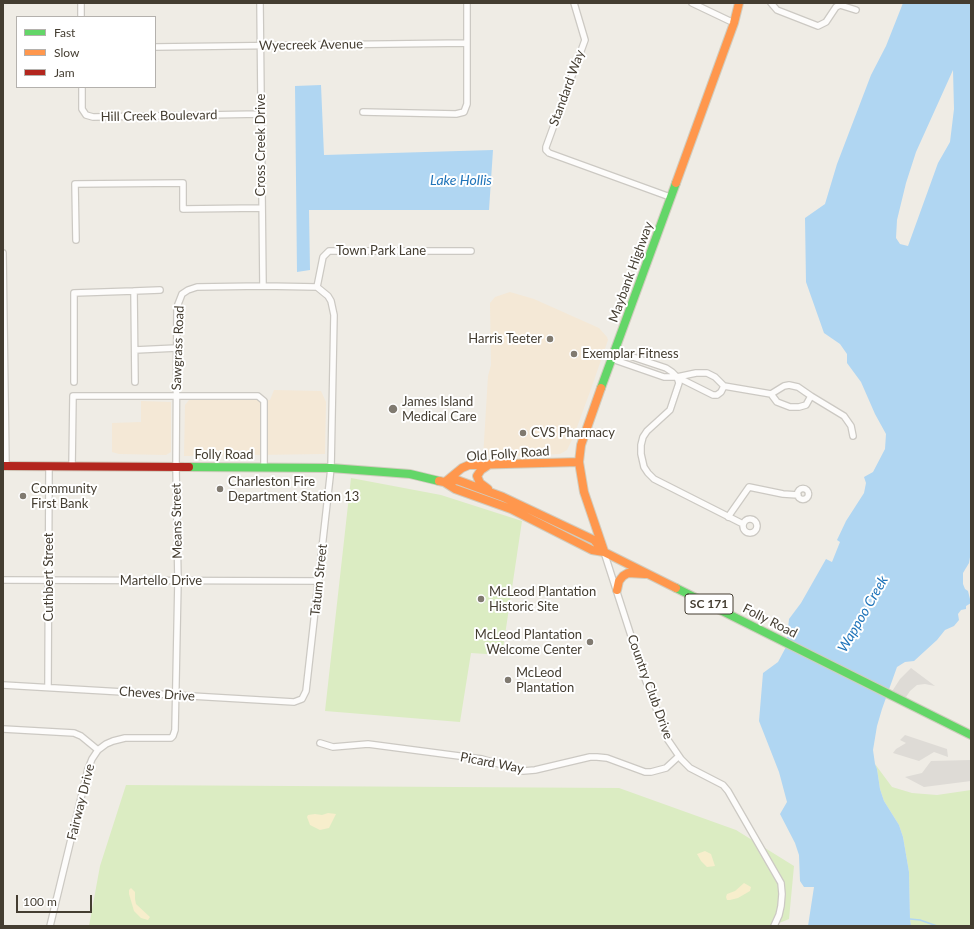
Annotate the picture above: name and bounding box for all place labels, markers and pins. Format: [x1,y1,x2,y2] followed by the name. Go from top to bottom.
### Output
[468,331,542,347] place label: Harris Teeter
[545,334,555,344] marker: Harris Teeter
[582,346,679,362] place label: Exemplar Fitness
[569,349,579,359] marker: Exemplar Fitness
[402,394,477,425] place label: James Island Medical Care
[387,403,399,415] marker: James Island Medical Care
[531,425,615,441] place label: CVS Pharmacy
[518,428,528,438] marker: CVS Pharmacy
[228,474,359,505] place label: Charleston Fire Department Station 13
[31,481,97,512] place label: Community First Bank
[215,484,225,494] marker: Charleston Fire Department Station 13
[18,491,28,501] marker: Community First Bank
[489,584,596,615] place label: McLeod Plantation Historic Site
[476,594,486,604] marker: McLeod Plantation Historic Site
[475,627,582,658] place label: McLeod Plantation Welcome Center
[585,637,595,647] marker: McLeod Plantation Welcome Center
[516,665,574,696] place label: McLeod Plantation
[503,675,513,685] marker: McLeod Plantation

